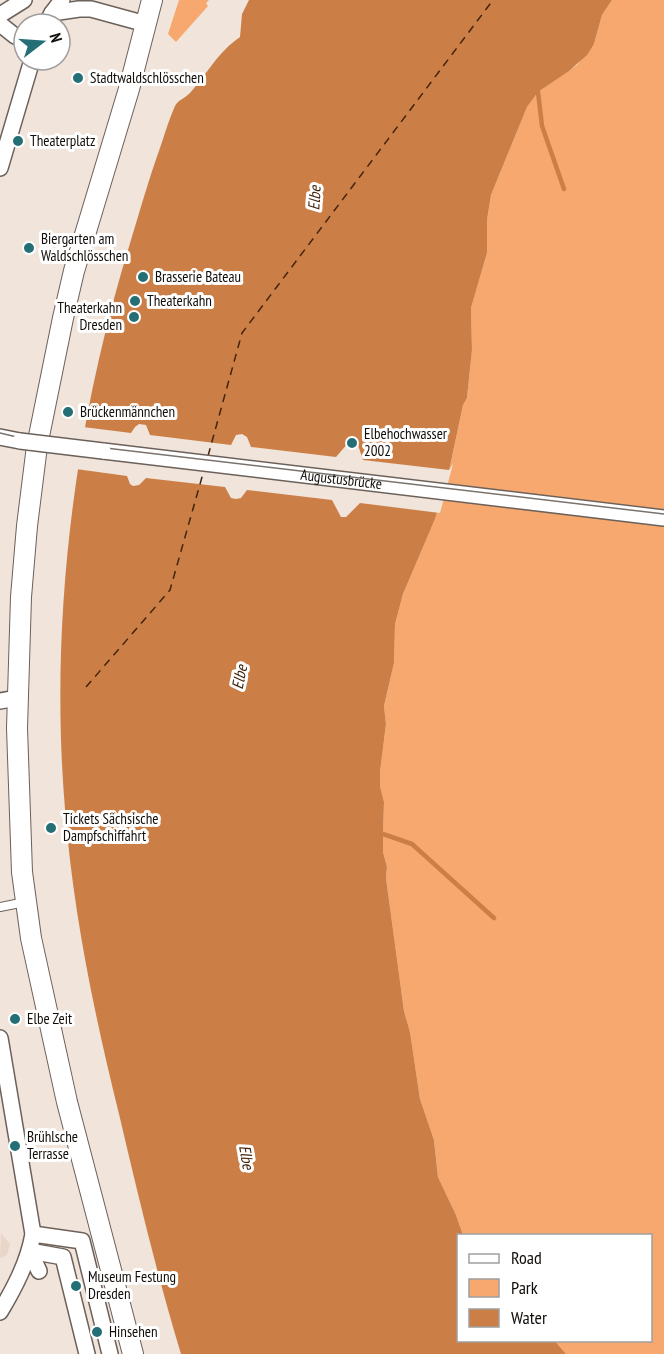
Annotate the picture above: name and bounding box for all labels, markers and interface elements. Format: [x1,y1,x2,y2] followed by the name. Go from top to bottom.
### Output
[12,12,72,72] north arrow
[46,31,67,45] text: N
[90,68,204,87] place label: Stadtwaldschlösschen
[71,71,85,85] marker: Stadtwaldschlösschen
[30,131,95,150] place label: Theaterplatz
[11,134,25,148] marker: Theaterplatz
[303,184,325,211] water label: Elbe
[41,229,128,265] place label: Biergarten am Waldschlösschen
[22,241,36,255] marker: Biergarten am Waldschlösschen
[155,267,241,286] place label: Brasserie Bateau
[136,270,150,284] marker: Brasserie Bateau
[147,291,212,310] place label: Theaterkahn
[128,294,142,308] marker: Theaterkahn
[57,298,122,334] place label: Theaterkahn Dresden
[127,310,141,324] marker: Theaterkahn Dresden
[80,402,175,421] place label: Brückenmännchen
[61,405,75,419] marker: Brückenmännchen
[364,424,448,460] place label: Elbehochwasser 2002
[345,436,359,450] marker: Elbehochwasser 2002
[300,465,383,493] street label: Augustusbrücke
[227,662,251,691] water label: Elbe
[63,809,158,845] place label: Tickets Sächsische Dampfschiffahrt
[44,821,58,835] marker: Tickets Sächsische Dampfschiffahrt
[27,1009,72,1028] place label: Elbe Zeit
[8,1012,22,1026] marker: Elbe Zeit
[27,1127,78,1163] place label: Brühlsche Terrasse
[8,1139,22,1153] marker: Brühlsche Terrasse
[235,1143,259,1172] water label: Elbe
[457,1234,652,1342] legend
[511,1246,542,1269] text: Road
[88,1267,176,1303] place label: Museum Festung Dresden
[511,1276,538,1299] text: Park
[69,1279,83,1293] marker: Museum Festung Dresden
[511,1306,547,1329] text: Water
[109,1322,158,1341] place label: Hinsehen
[90,1325,104,1339] marker: Hinsehen

